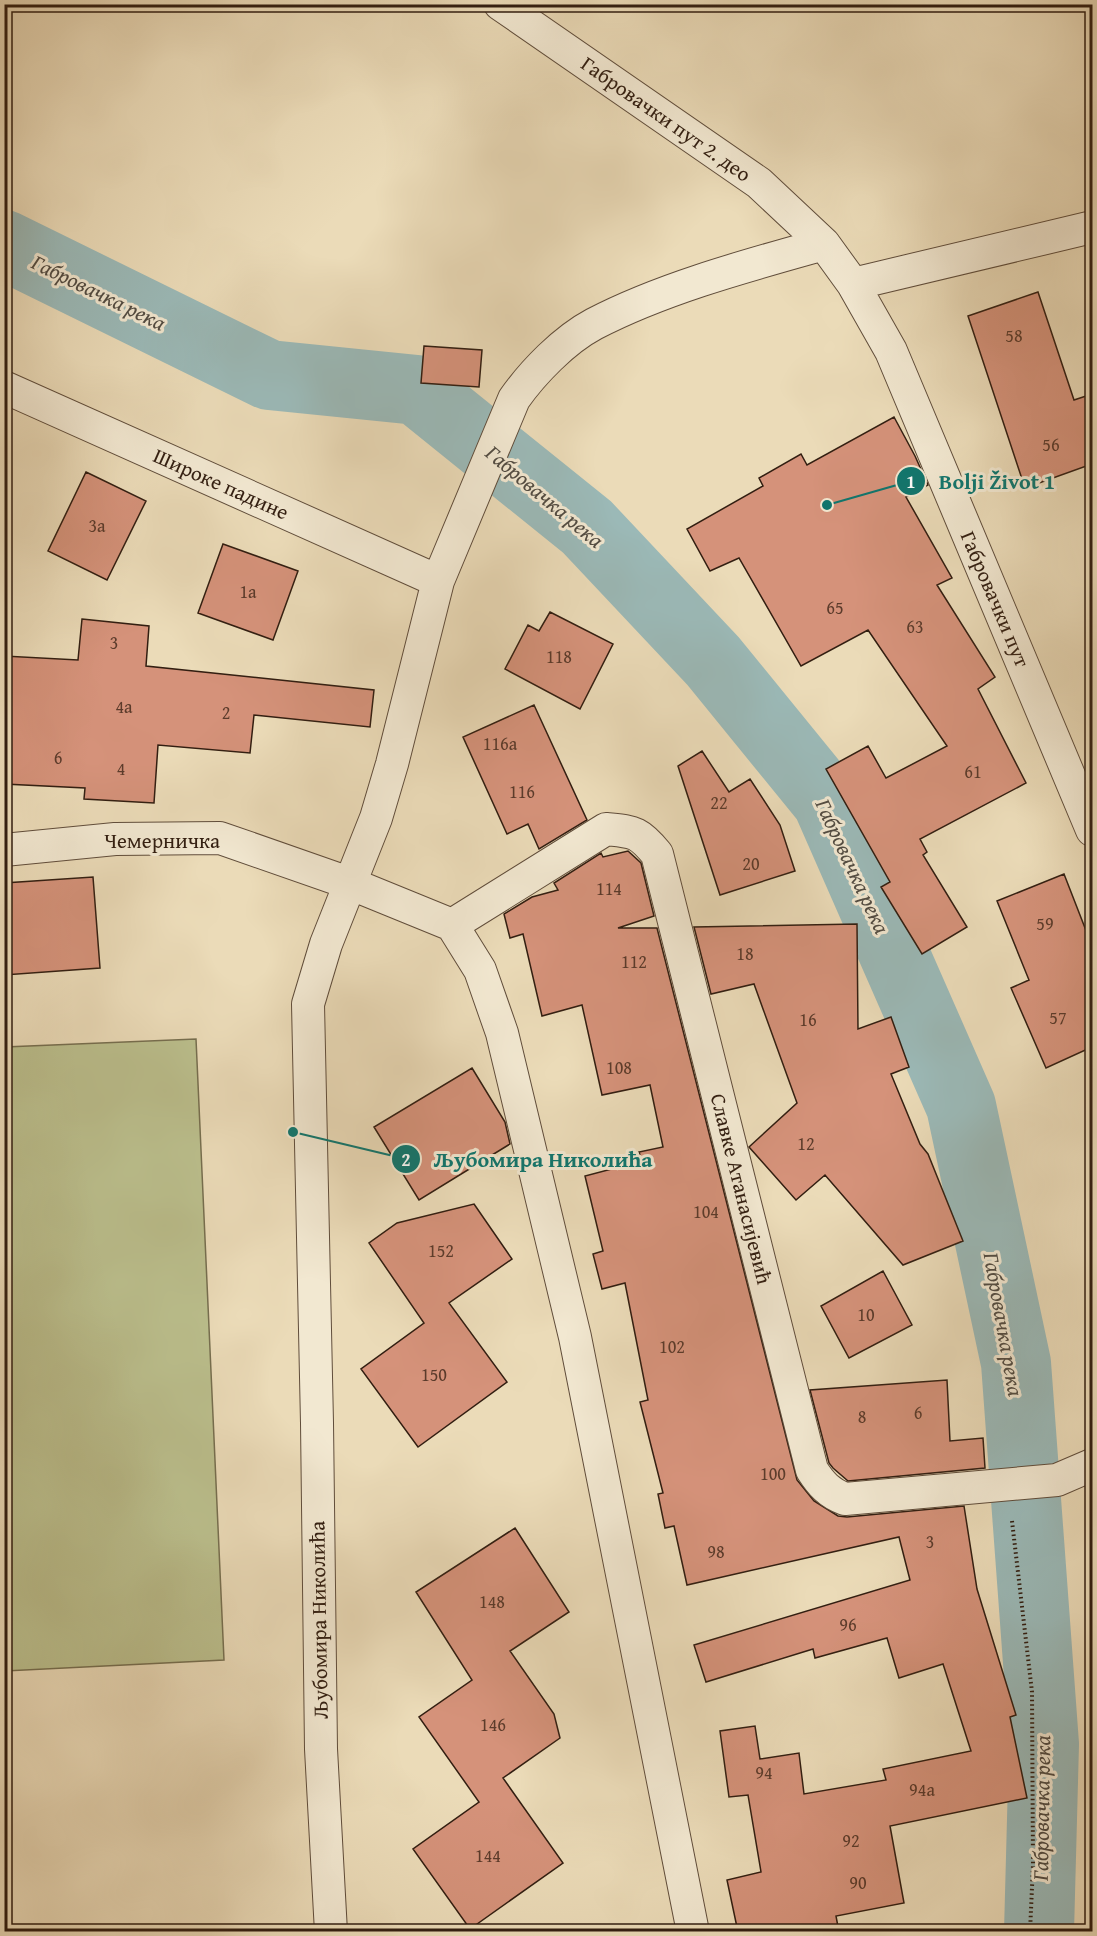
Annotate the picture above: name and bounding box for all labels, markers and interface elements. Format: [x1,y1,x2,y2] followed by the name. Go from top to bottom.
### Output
[575,48,758,189] street label: Габровачки пут 2. део
[26,245,171,338] water label: Габровачка река
[1005,322,1023,349] house number: 58
[1042,431,1060,458] house number: 56
[478,436,611,555] water label: Габровачка река
[149,440,294,527] street label: Широке падине
[896,461,1067,501] callout: Bolji Život 1
[939,465,1055,497] text: Bolji Život 1
[906,468,916,495] text: 1
[88,512,106,539] house number: 3a
[953,526,1038,672] street label: Габровачки пут
[239,578,257,605] house number: 1a
[826,594,844,621] house number: 65
[906,613,924,640] house number: 63
[110,629,118,656] house number: 3
[546,643,572,670] house number: 118
[115,693,133,720] house number: 4a
[222,699,230,726] house number: 2
[483,730,518,757] house number: 116a
[54,744,62,771] house number: 6
[117,755,125,782] house number: 4
[964,758,982,785] house number: 61
[509,778,535,805] house number: 116
[710,789,728,816] house number: 22
[807,792,898,939] water label: Габровачка река
[104,825,220,856] street label: Чемерничка
[742,850,760,877] house number: 20
[596,875,622,902] house number: 114
[1036,910,1054,937] house number: 59
[736,940,754,967] house number: 18
[621,948,647,975] house number: 112
[1049,1004,1067,1031] house number: 57
[799,1006,817,1033] house number: 16
[606,1054,632,1081] house number: 108
[703,1090,780,1288] street label: Славке Атанасијевић
[797,1130,815,1157] house number: 12
[391,1139,664,1179] callout: Љубомира Николића
[433,1143,653,1175] text: Љубомира Николића
[401,1146,411,1173] text: 2
[693,1198,719,1225] house number: 104
[428,1237,454,1264] house number: 152
[975,1248,1032,1399] water label: Габровачка река
[857,1301,875,1328] house number: 10
[659,1333,685,1360] house number: 102
[421,1361,447,1388] house number: 150
[914,1399,922,1426] house number: 6
[858,1403,866,1430] house number: 8
[760,1460,786,1487] house number: 100
[301,1521,336,1719] street label: Љубомира Николића
[926,1528,934,1555] house number: 3
[707,1538,725,1565] house number: 98
[479,1588,505,1615] house number: 148
[839,1611,857,1638] house number: 96
[480,1711,506,1738] house number: 146
[1024,1735,1058,1882] water label: Габровачка река
[755,1759,773,1786] house number: 94
[909,1776,935,1803] house number: 94a
[842,1827,860,1854] house number: 92
[475,1842,501,1869] house number: 144
[849,1869,867,1896] house number: 90

